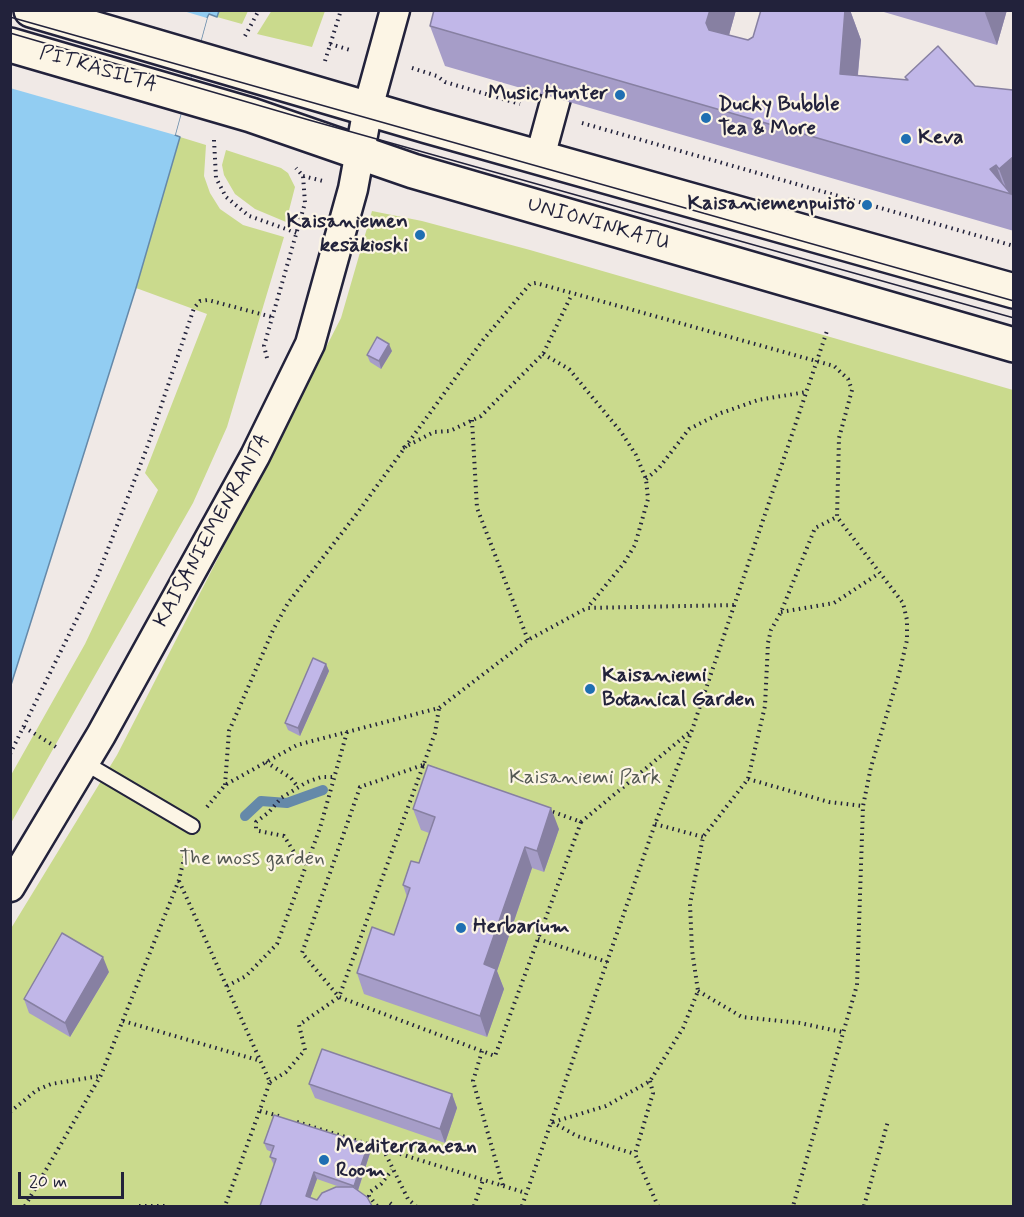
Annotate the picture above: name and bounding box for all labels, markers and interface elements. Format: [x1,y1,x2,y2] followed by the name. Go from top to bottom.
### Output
[36,41,160,99] street label: PITKÄSILTA
[488,82,608,108] place label: Music Hunter
[613,88,627,102] marker: Music Hunter
[718,93,840,143] place label: Ducky Bubble Tea & More
[699,111,713,125] marker: Ducky Bubble Tea & More
[918,126,964,152] place label: Keva
[899,132,913,146] marker: Keva
[687,192,855,218] place label: Kaisaniemenpuisto
[524,193,672,257] street label: UNIONINKATU
[860,198,874,212] marker: Kaisaniemenpuisto
[287,210,408,260] place label: Kaisaniemen kesäkioski
[413,228,427,242] marker: Kaisaniemen kesäkioski
[149,430,277,632] street label: KAISANIEMENRANTA
[602,664,755,714] place label: Kaisaniemi Botanical Garden
[583,682,597,696] marker: Kaisaniemi Botanical Garden
[509,766,661,792] park label: Kaisaniemi Park
[179,847,325,873] park label: The moss garden
[473,915,570,941] place label: Herbarium
[454,921,468,935] marker: Herbarium
[336,1135,477,1185] place label: Mediterranean Room
[317,1153,331,1167] marker: Mediterranean Room
[21,1160,128,1198] scale bar
[29,1170,67,1194] text: 20 m

